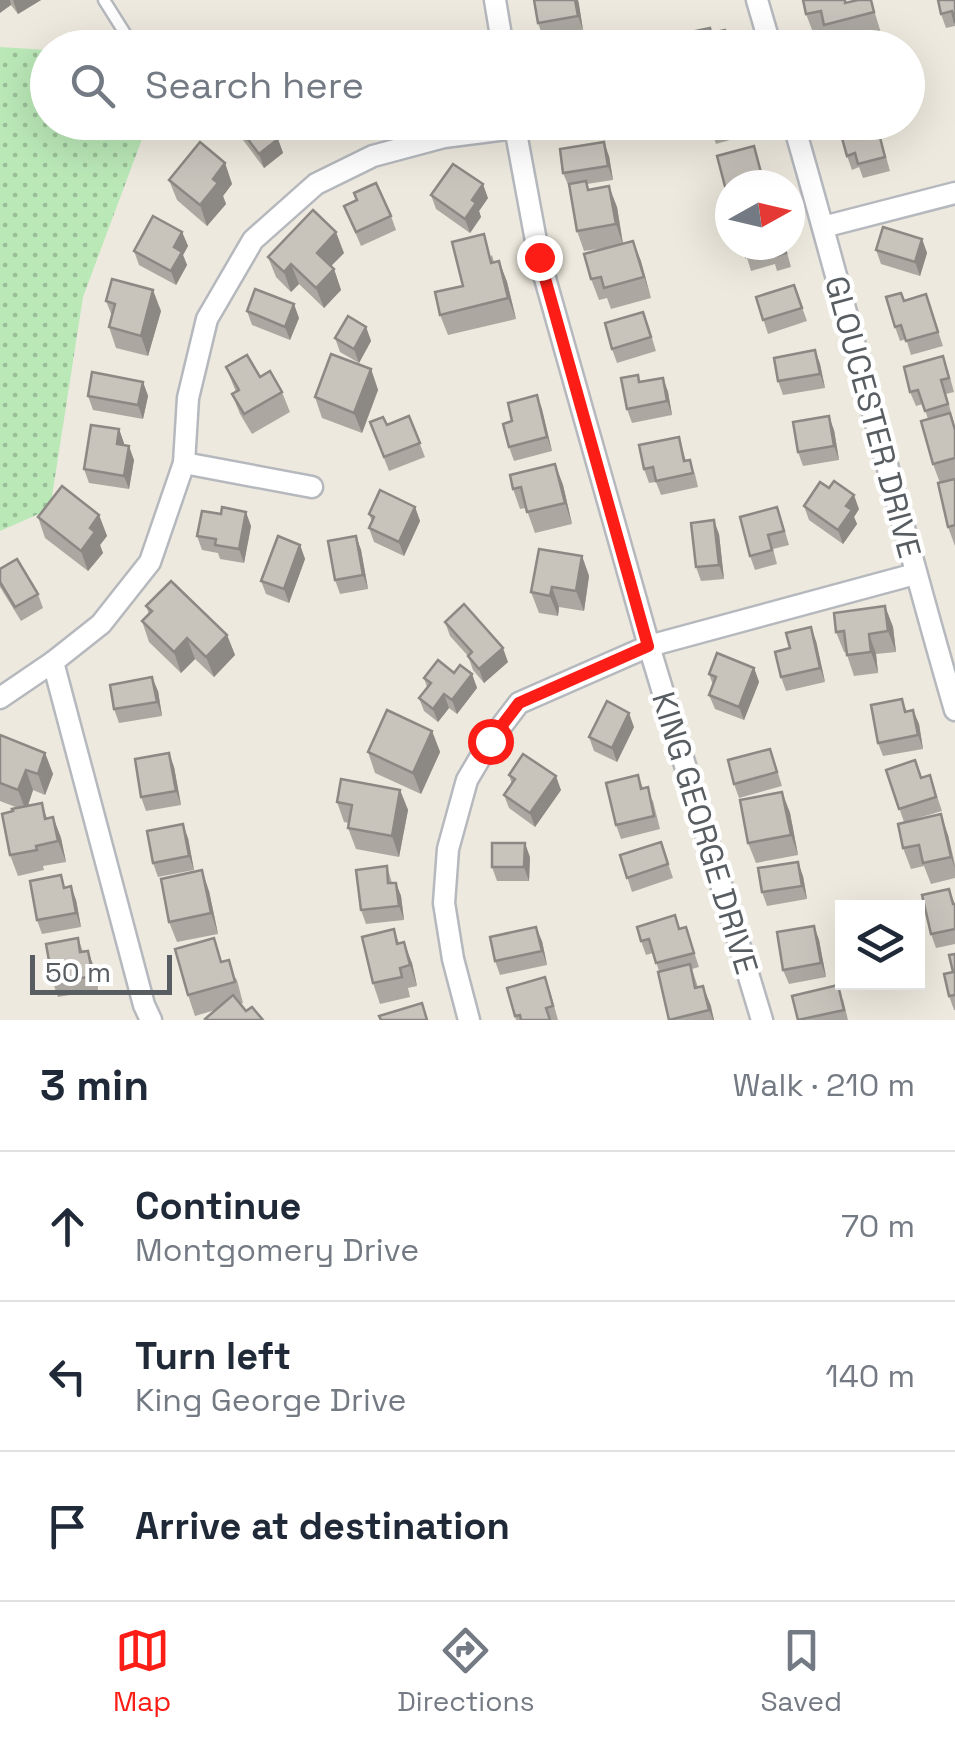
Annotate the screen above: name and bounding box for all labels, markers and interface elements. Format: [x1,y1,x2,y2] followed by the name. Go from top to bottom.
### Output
[30,30,925,140] search box
[65,58,120,113] icon: search
[145,61,364,109] text: Search here
[715,170,805,260] north arrow
[517,235,563,281] route end
[816,272,930,562] street label: GLOUCESTER DRIVE
[643,687,767,979] street label: KING GEORGE DRIVE
[468,719,514,765] route start
[835,900,925,990] map controls
[835,900,925,990] button: layers
[30,950,172,994] scale bar
[45,954,111,990] text: 50 m
[40,1059,149,1112] text: 3 min
[733,1065,915,1105] text: Walk · 210 m
[135,1182,301,1230] text: Continue
[40,1199,95,1254] icon: ahead
[841,1206,915,1246] text: 70 m
[135,1230,419,1270] text: Montgomery Drive
[135,1332,291,1380] text: Turn left
[40,1349,95,1404] icon: left
[825,1356,915,1396] text: 140 m
[135,1380,406,1420] text: King George Drive
[40,1499,95,1554] icon: arrive
[135,1502,510,1550] text: Arrive at destination
[113,1623,171,1719] tab: Map
[397,1623,534,1719] tab: Directions
[760,1623,842,1719] tab: Saved

